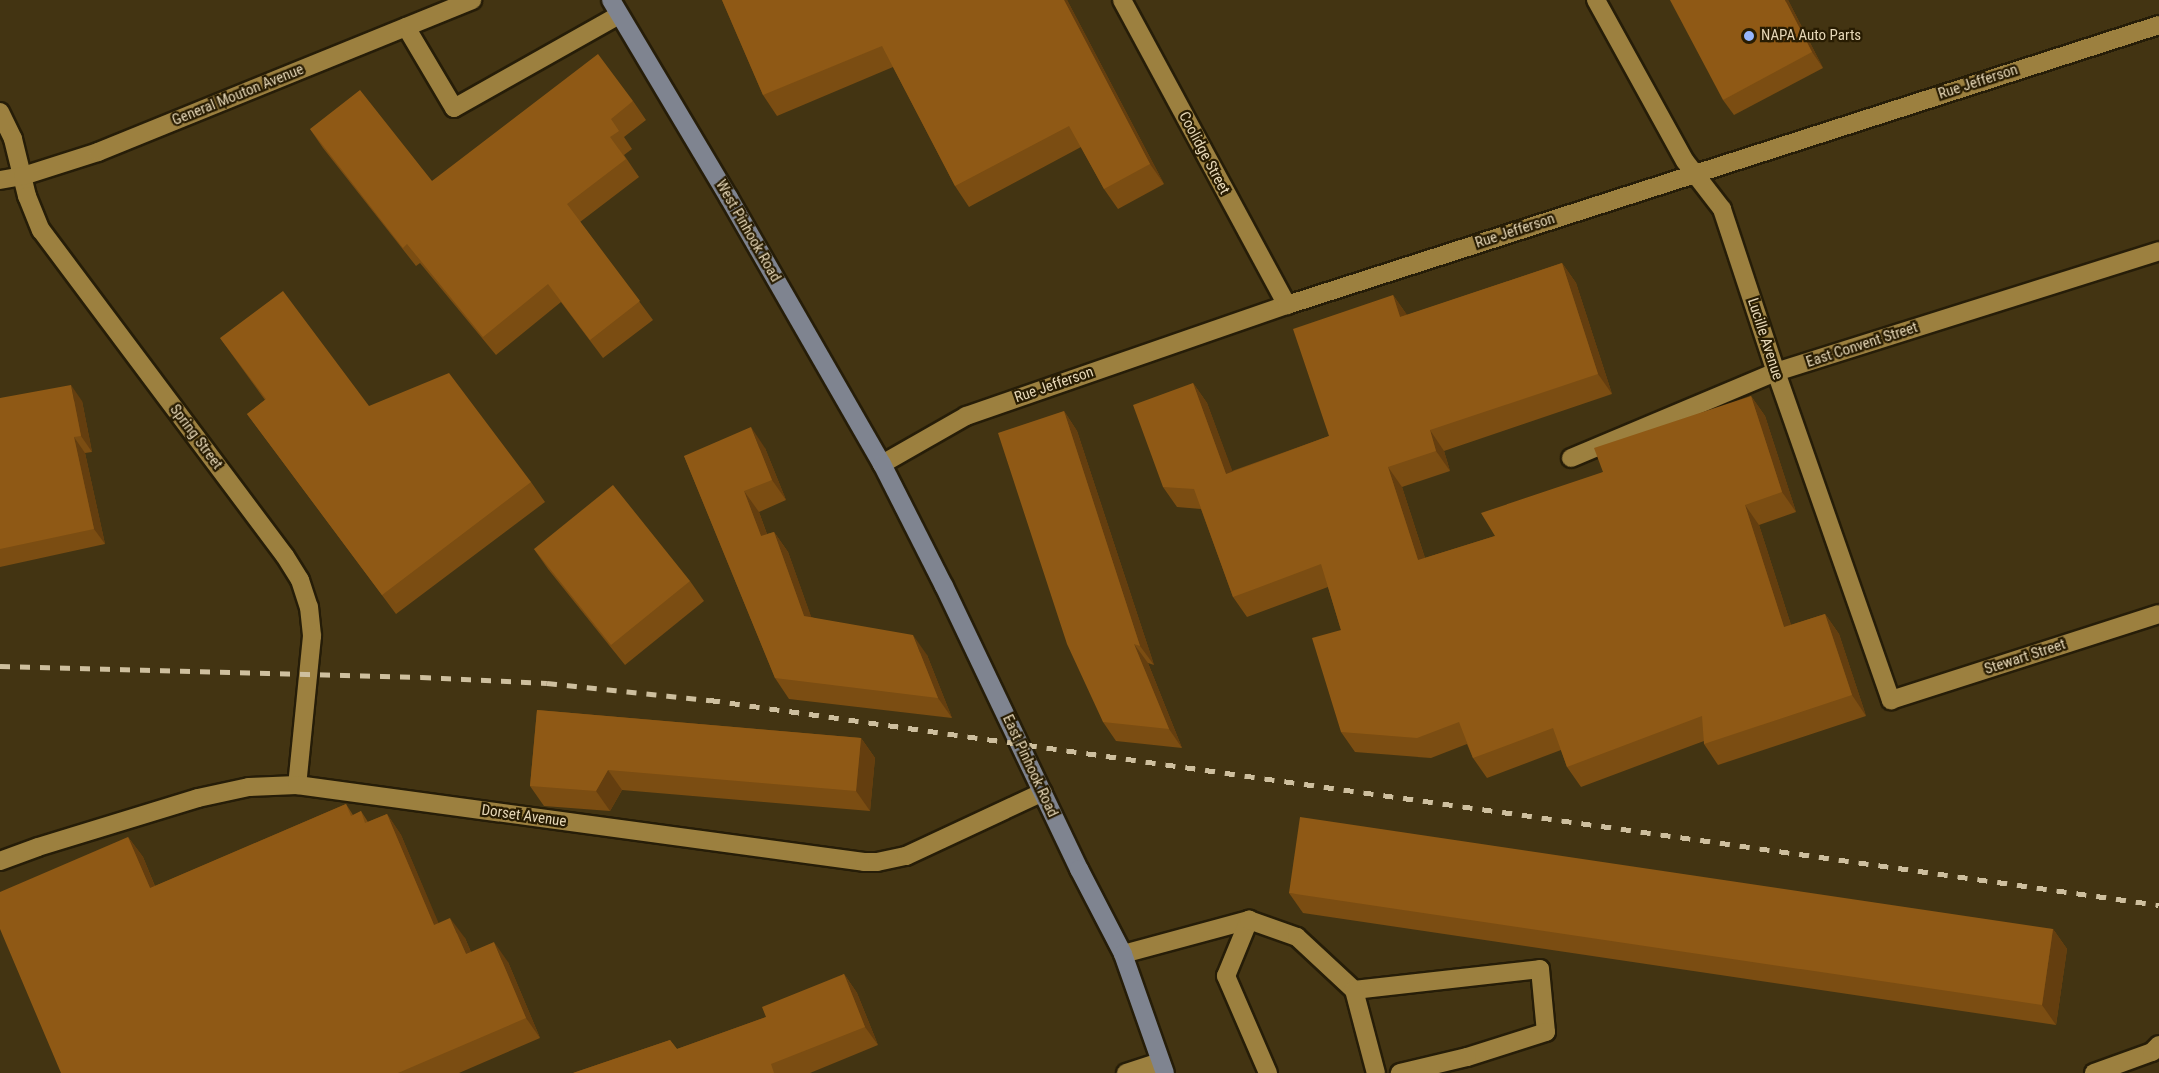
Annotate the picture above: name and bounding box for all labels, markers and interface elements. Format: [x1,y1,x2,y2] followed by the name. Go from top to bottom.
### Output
[1761,27,1861,45] place label: NAPA Auto Parts
[1742,29,1756,43] marker: NAPA Auto Parts
[170,60,306,130] street label: General Mouton Avenue
[1936,61,2020,103] street label: Rue Jefferson
[1175,109,1233,197] street label: Coolidge Street
[712,177,784,285] street label: West Pinhook Road
[1473,210,1557,252] street label: Rue Jefferson
[1743,296,1787,382] street label: Lucille Avenue
[1804,318,1920,372] street label: East Convent Street
[1012,363,1096,407] street label: Rue Jefferson
[166,401,226,473] street label: Spring Street
[1982,635,2068,679] street label: Stewart Street
[998,712,1062,820] street label: East Pinhook Road
[480,801,568,831] street label: Dorset Avenue

